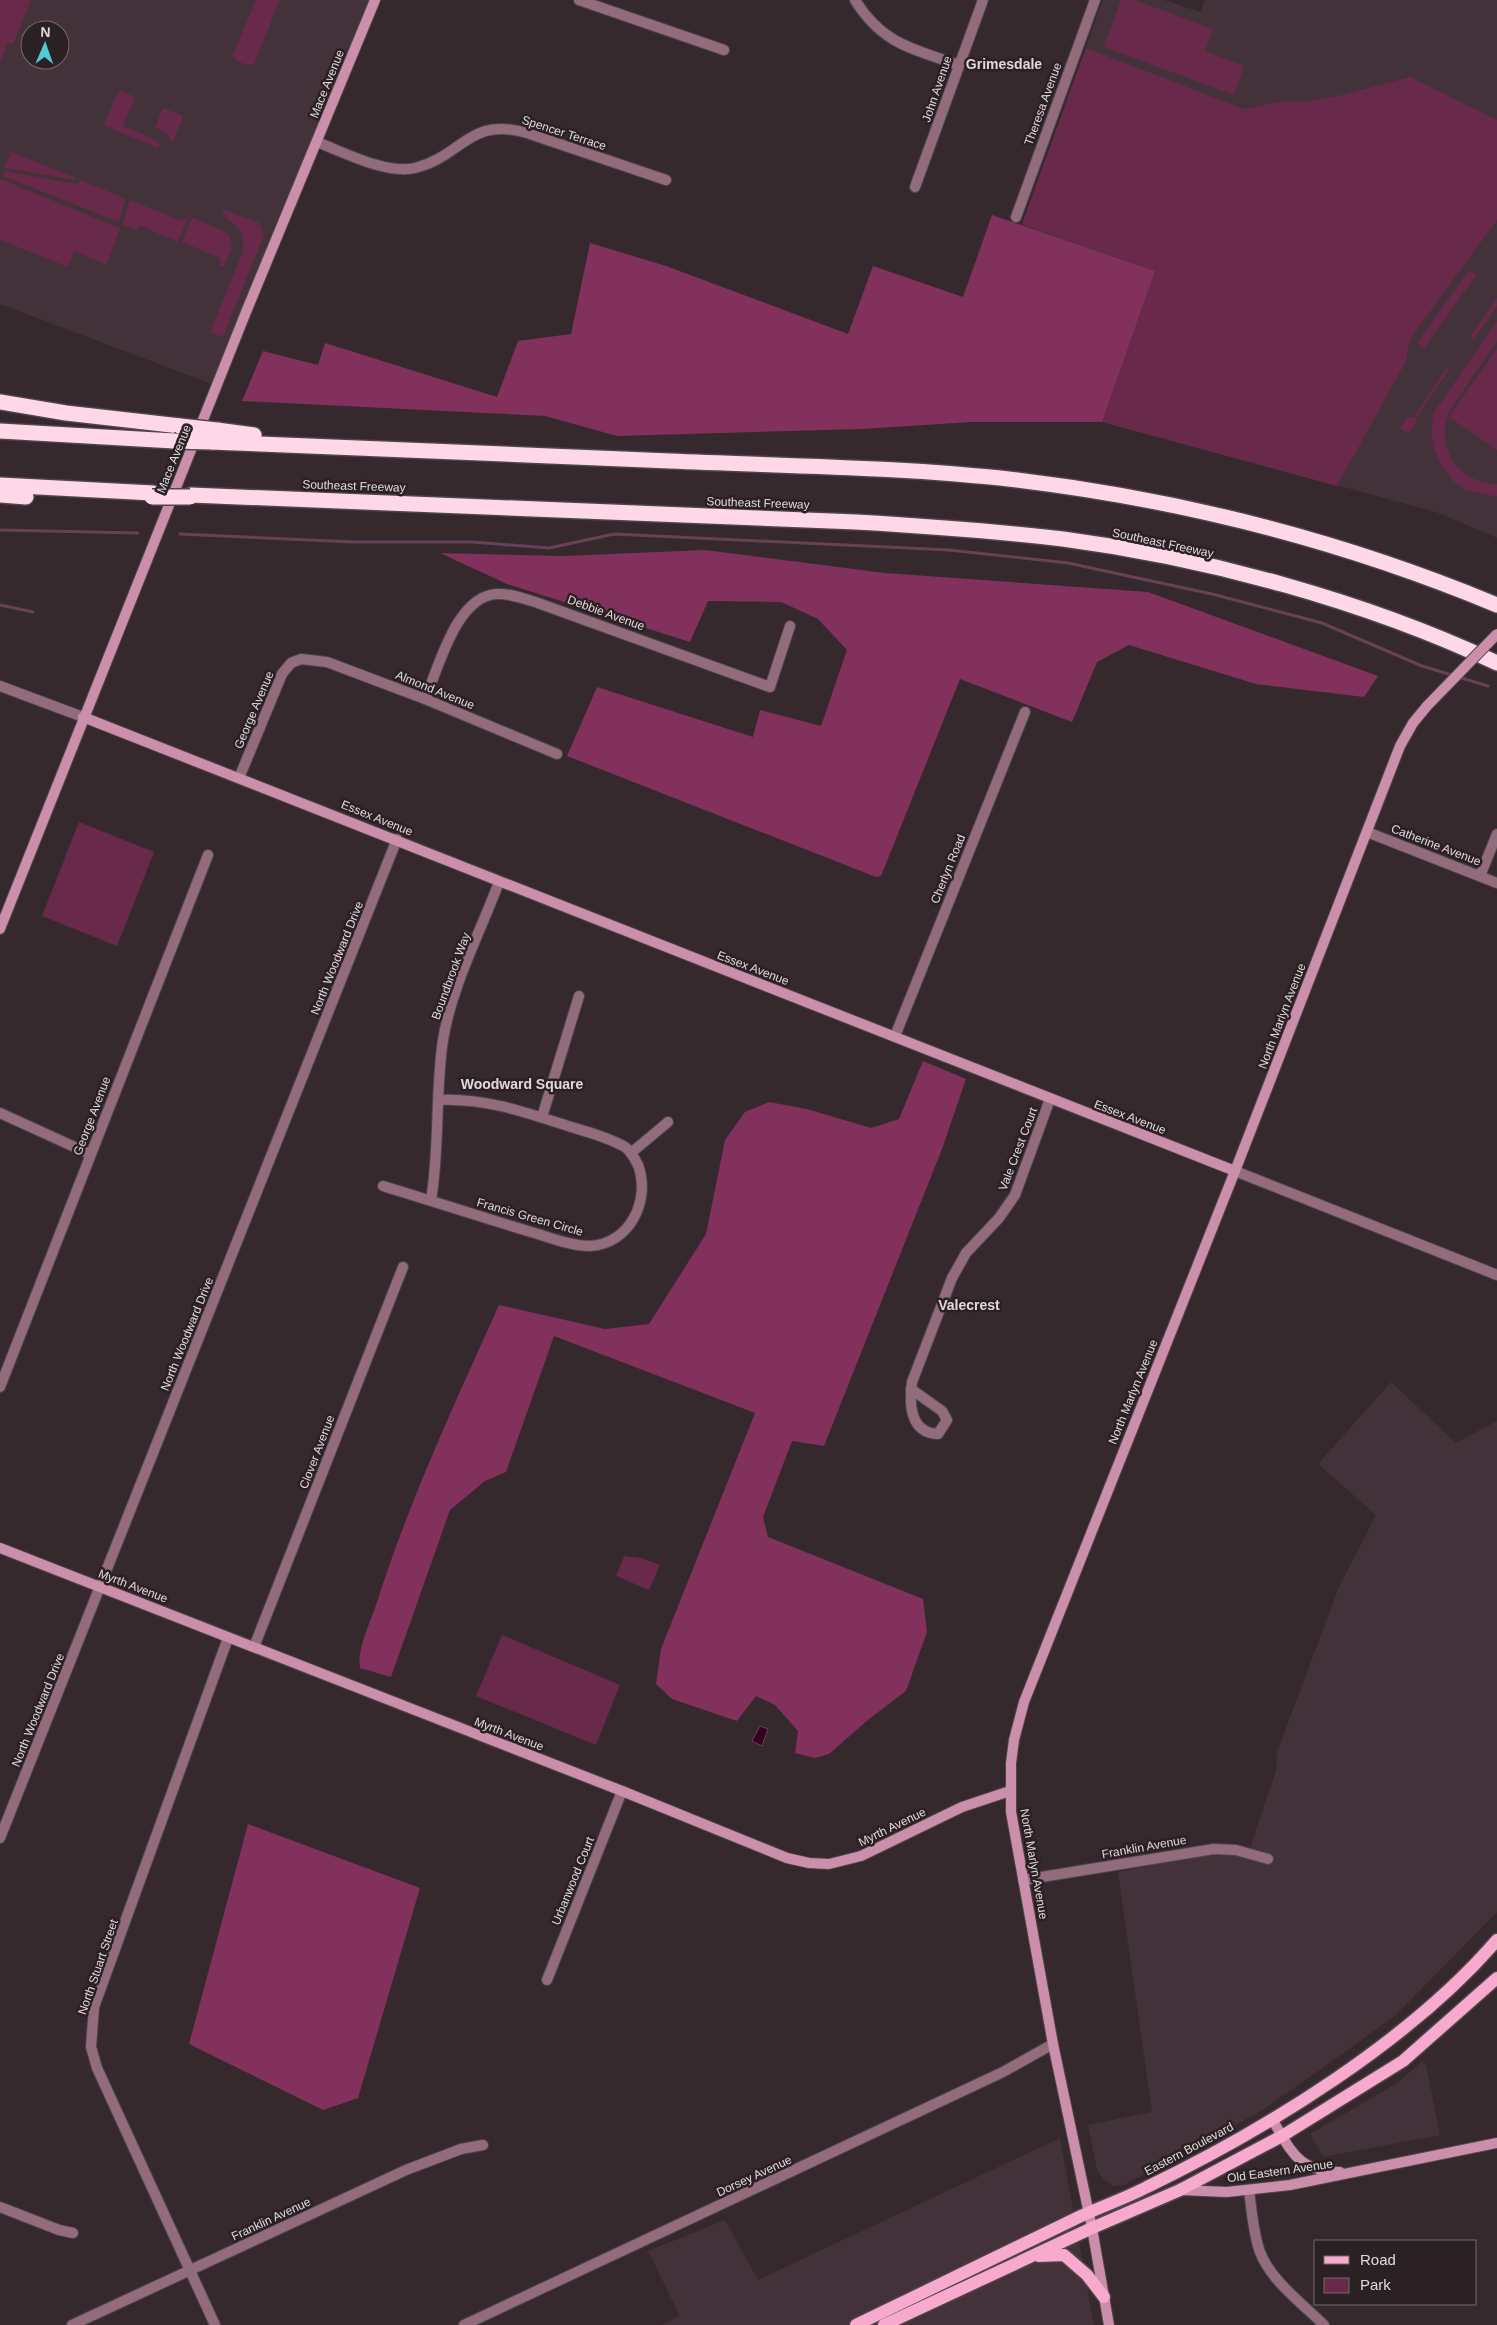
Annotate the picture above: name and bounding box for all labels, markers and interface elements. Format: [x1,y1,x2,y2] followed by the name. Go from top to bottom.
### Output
[20,20,70,70] north arrow
[40,24,51,40] text: N
[307,47,347,120] street label: Mace Avenue
[919,54,955,124] street label: John Avenue
[966,56,1042,72] district label: Grimesdale
[1022,60,1065,147] street label: Theresa Avenue
[520,113,608,153] street label: Spencer Terrace
[154,422,194,495] street label: Mace Avenue
[302,477,406,495] street label: Southeast Freeway
[706,494,810,512] street label: Southeast Freeway
[1111,525,1215,561] street label: Southeast Freeway
[565,593,647,634] street label: Debbie Avenue
[394,668,477,712] street label: Almond Avenue
[231,669,277,751] street label: George Avenue
[339,797,415,839] street label: Essex Avenue
[1389,821,1483,869] street label: Catherine Avenue
[928,832,968,906] street label: Cherlyn Road
[308,899,366,1017] street label: North Woodward Drive
[429,931,473,1021] street label: Boundbrook Way
[715,948,791,988] street label: Essex Avenue
[1255,961,1309,1071] street label: North Marlyn Avenue
[71,1074,114,1157] street label: George Avenue
[461,1076,584,1092] district label: Woodward Square
[1092,1097,1168,1137] street label: Essex Avenue
[996,1105,1041,1192] street label: Vale Crest Court
[475,1195,585,1239] street label: Francis Green Circle
[158,1275,216,1393] street label: North Woodward Drive
[938,1297,1000,1313] district label: Valecrest
[1106,1337,1161,1446] street label: North Marlyn Avenue
[297,1413,338,1491] street label: Clover Avenue
[96,1566,170,1606] street label: Myrth Avenue
[9,1651,67,1769] street label: North Woodward Drive
[472,1714,546,1754] street label: Myrth Avenue
[856,1805,928,1849] street label: Myrth Avenue
[1017,1808,1051,1921] street label: North Marlyn Avenue
[1101,1833,1188,1861] street label: Franklin Avenue
[549,1834,597,1927] street label: Urbanwood Court
[75,1917,121,2017] street label: North Stuart Street
[1142,2120,1236,2178] street label: Eastern Boulevard
[714,2152,794,2199] street label: Dorsey Avenue
[1226,2157,1334,2185] street label: Old Eastern Avenue
[229,2194,313,2243] street label: Franklin Avenue
[1314,2240,1477,2305] legend
[1360,2251,1396,2268] text: Road
[1360,2276,1391,2293] text: Park

